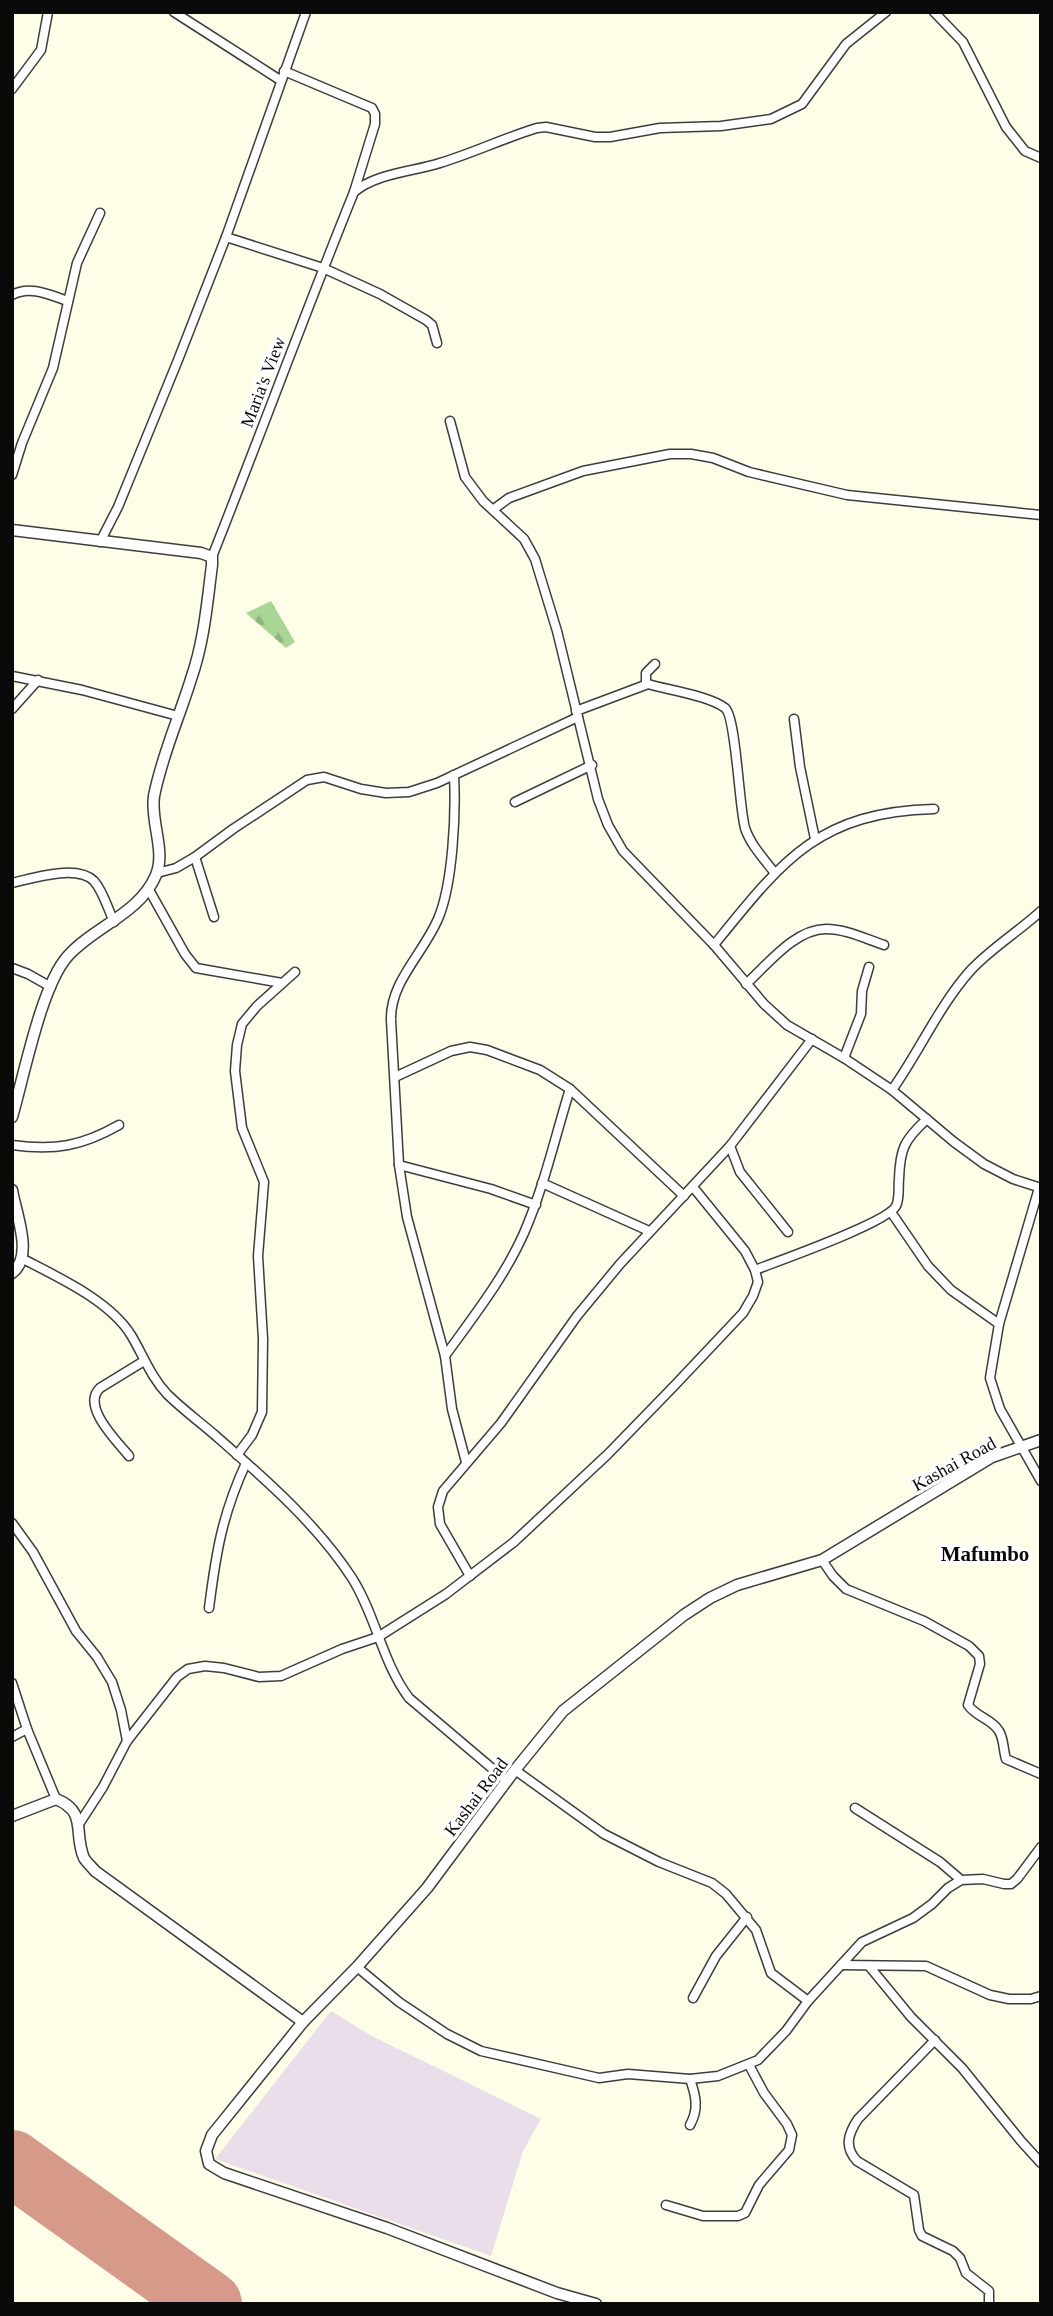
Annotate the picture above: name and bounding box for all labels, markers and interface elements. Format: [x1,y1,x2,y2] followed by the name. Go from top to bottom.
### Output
[237,334,289,430] street label: Maria's View
[909,1433,999,1495] street label: Kashai Road
[941,1542,1029,1566] district label: Mafumbo
[440,1754,512,1840] street label: Kashai Road

